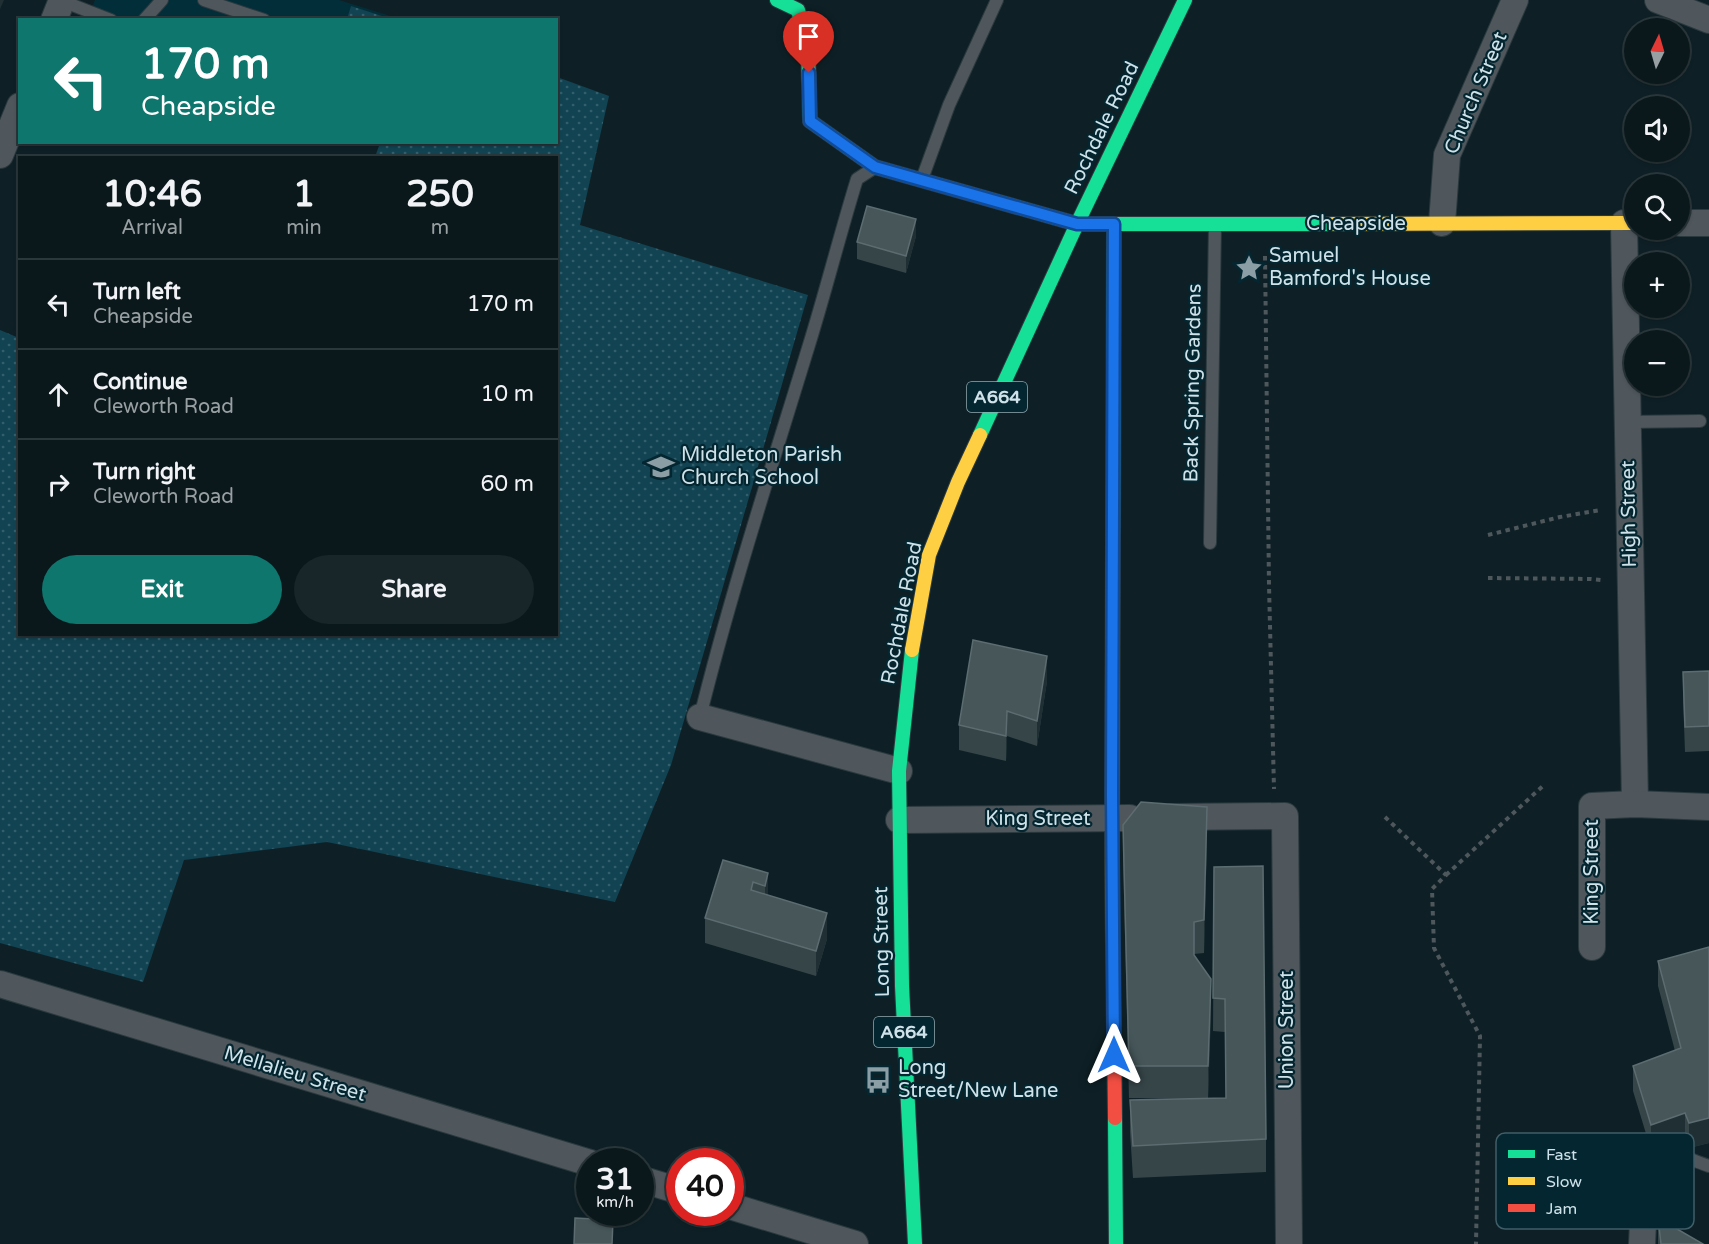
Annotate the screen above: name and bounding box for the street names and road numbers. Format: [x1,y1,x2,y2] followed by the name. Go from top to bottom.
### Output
[1439,28,1513,158] street label: Church Street
[1059,58,1145,198] street label: Rochdale Road
[1306,212,1406,236] street label: Cheapside
[1179,283,1207,483] street label: Back Spring Gardens
[967,382,1027,412] road number: A664
[1616,460,1642,568] street label: High Street
[876,540,928,686] street label: Rochdale Road
[985,807,1091,831] street label: King Street
[1580,819,1604,925] street label: King Street
[869,886,895,998] street label: Long Street
[1275,970,1299,1089] street label: Union Street
[874,1017,934,1047] road number: A664
[221,1041,369,1107] street label: Mellalieu Street

